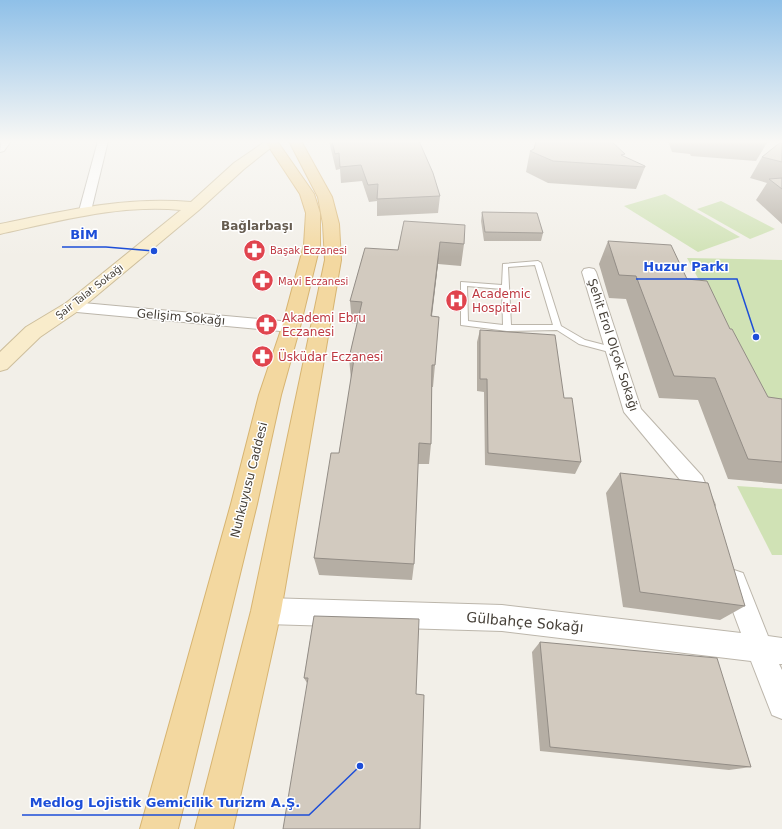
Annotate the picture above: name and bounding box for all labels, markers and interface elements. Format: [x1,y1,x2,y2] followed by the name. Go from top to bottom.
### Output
[221,219,293,233] district label: Bağlarbaşı
[62,222,106,247] callout: BİM
[70,227,98,242] text: BİM
[242,237,268,263] pharmacy icon: Başak Eczanesi
[270,245,347,256] place label: Başak Eczanesi
[636,254,737,279] callout: Huzur Parkı
[643,259,729,274] text: Huzur Parkı
[53,262,125,321] street label: Şair Talat Sokağı
[249,268,275,294] pharmacy icon: Mavi Eczanesi
[278,276,348,287] place label: Mavi Eczanesi
[585,277,641,413] street label: Şehit Erol Olçok Sokağı
[472,287,531,315] place label: Academic Hospital
[444,288,470,314] hospital icon: Academic Hospital
[136,306,226,328] street label: Gelişim Sokağı
[282,311,366,339] place label: Akademi Ebru Eczanesi
[254,312,280,338] pharmacy icon: Akademi Ebru Eczanesi
[250,344,276,370] pharmacy icon: Üsküdar Eczanesi
[278,348,383,364] place label: Üsküdar Eczanesi
[228,421,270,539] street label: Nuhkuyusu Caddesi
[466,609,584,635] street label: Gülbahçe Sokağı
[22,790,309,815] callout: Medlog Lojistik Gemicilik Turizm A.Ş.
[30,795,300,810] text: Medlog Lojistik Gemicilik Turizm A.Ş.

